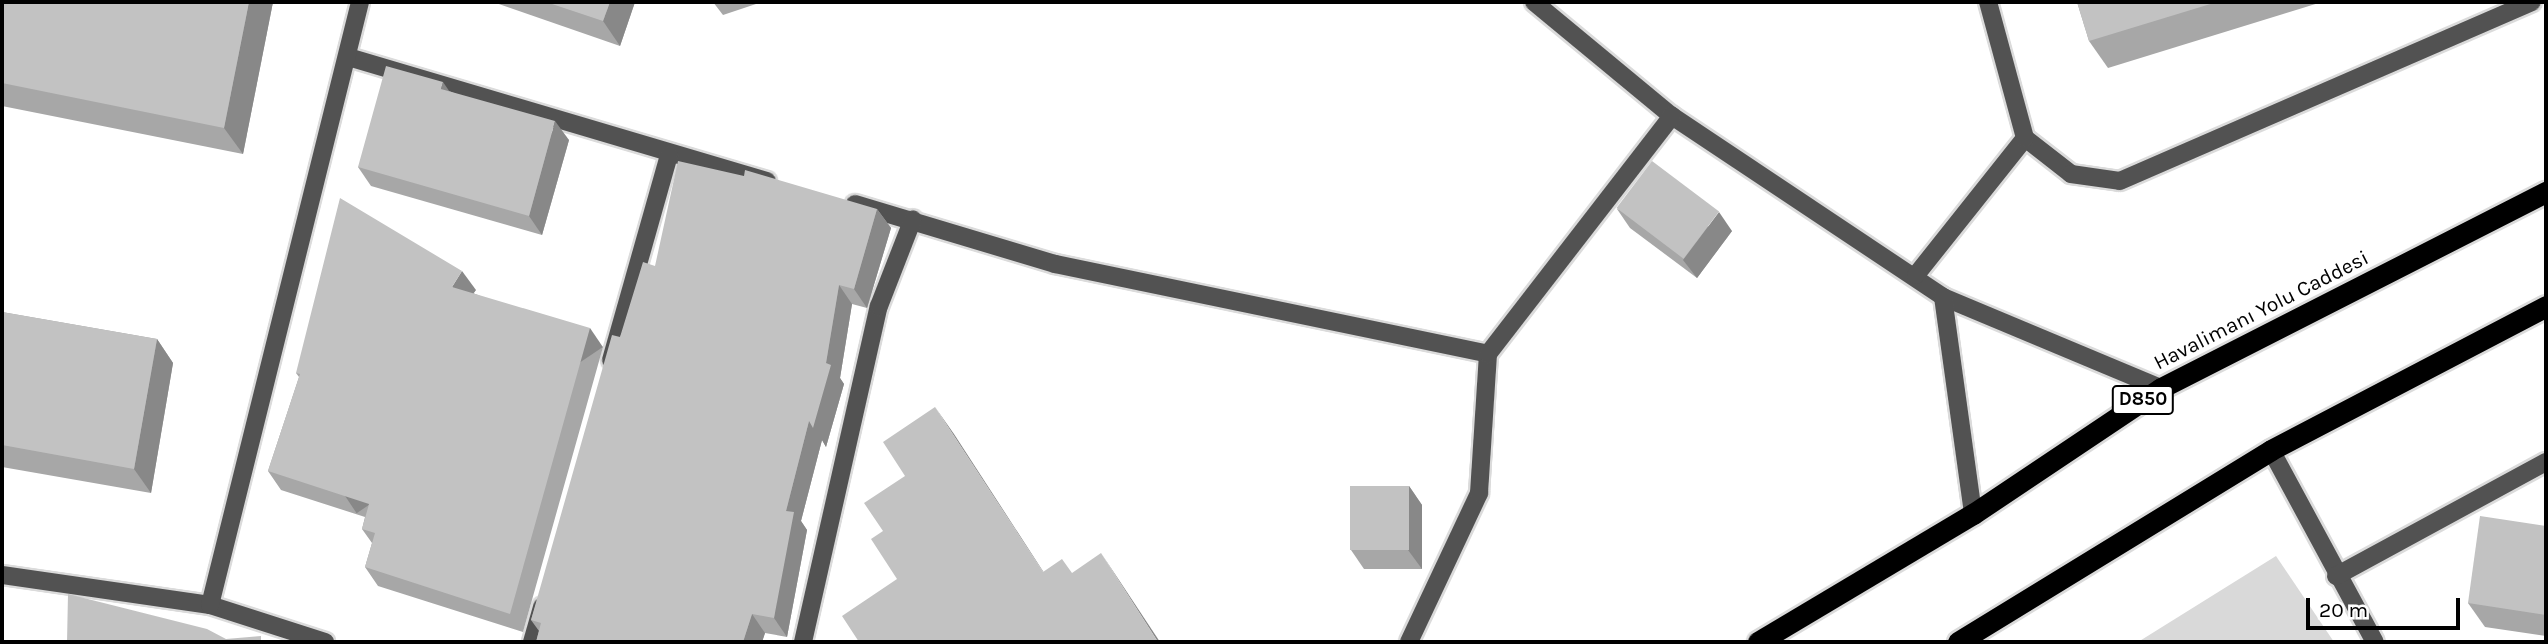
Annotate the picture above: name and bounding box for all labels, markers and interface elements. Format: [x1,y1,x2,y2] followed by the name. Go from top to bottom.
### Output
[2149,245,2373,375] street label: Havalimanı Yolu Caddesi
[2112,384,2174,416] road number: D850
[2310,584,2464,628] scale bar
[2319,598,2368,622] text: 20 m

